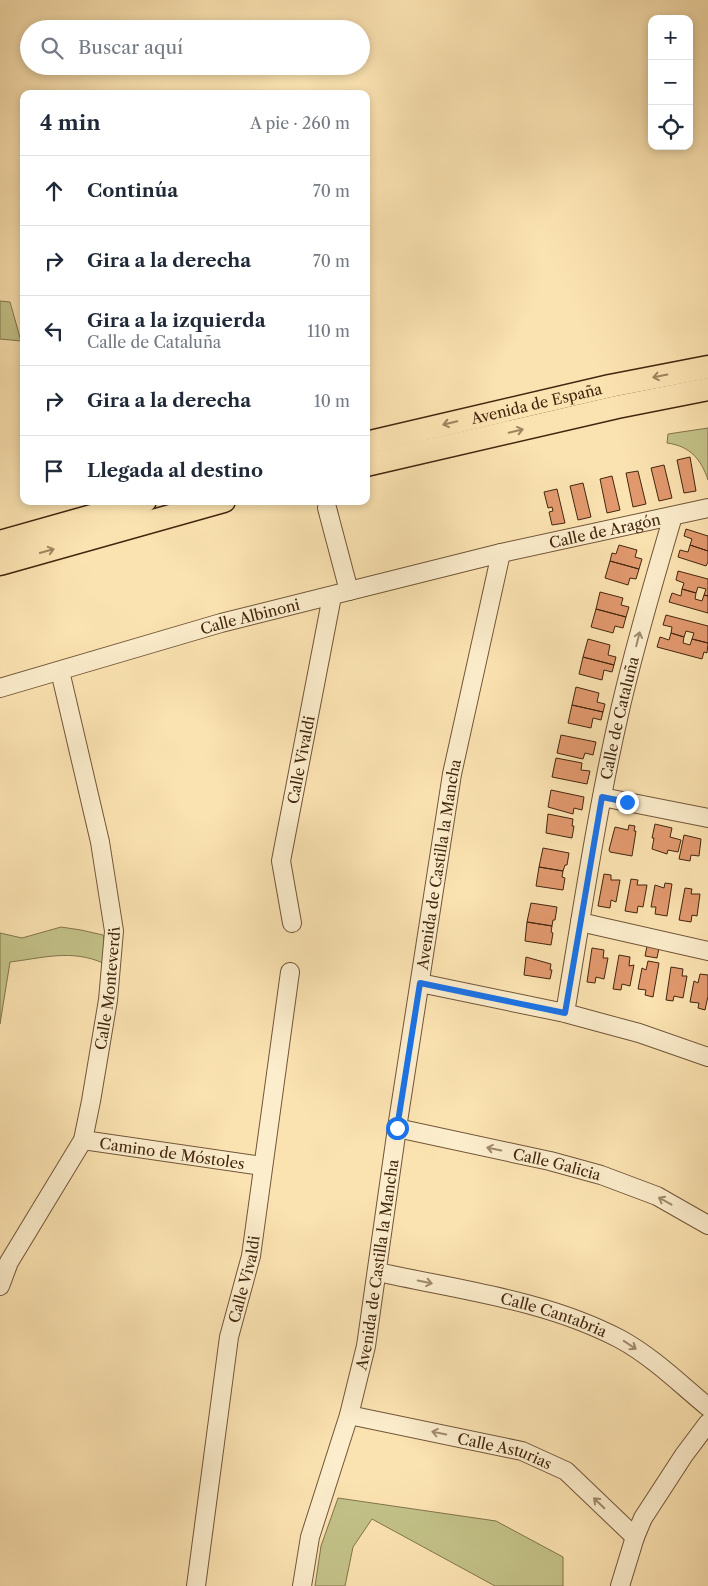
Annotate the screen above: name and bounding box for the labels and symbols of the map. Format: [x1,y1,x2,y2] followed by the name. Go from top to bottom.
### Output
[653,372,669,381] one-way arrow
[468,379,604,428] street label: Avenida de España
[443,419,459,428] one-way arrow
[508,426,524,435] one-way arrow
[547,509,663,552] street label: Calle de Aragón
[39,545,55,555] one-way arrow
[198,594,302,638] street label: Calle Albinoni
[634,632,643,648] one-way arrow
[596,654,642,781] street label: Calle de Cataluña
[283,714,318,805] street label: Calle Vivaldi
[412,757,465,972] street label: Avenida de Castilla la Mancha
[616,791,639,814] route end
[90,925,123,1051] street label: Calle Monteverdi
[386,1117,409,1140] route start
[98,1133,246,1173] street label: Camino de Móstoles
[486,1144,502,1153] one-way arrow
[511,1144,603,1184] street label: Calle Galicia
[351,1158,402,1373] street label: Avenida de Castilla la Mancha
[658,1196,673,1206] one-way arrow
[224,1234,263,1325] street label: Calle Vivaldi
[417,1278,433,1288] one-way arrow
[499,1288,610,1341] street label: Calle Cantabria
[622,1341,636,1351] one-way arrow
[431,1427,447,1437] one-way arrow
[456,1428,555,1473] street label: Calle Asturias
[593,1497,606,1509] one-way arrow

